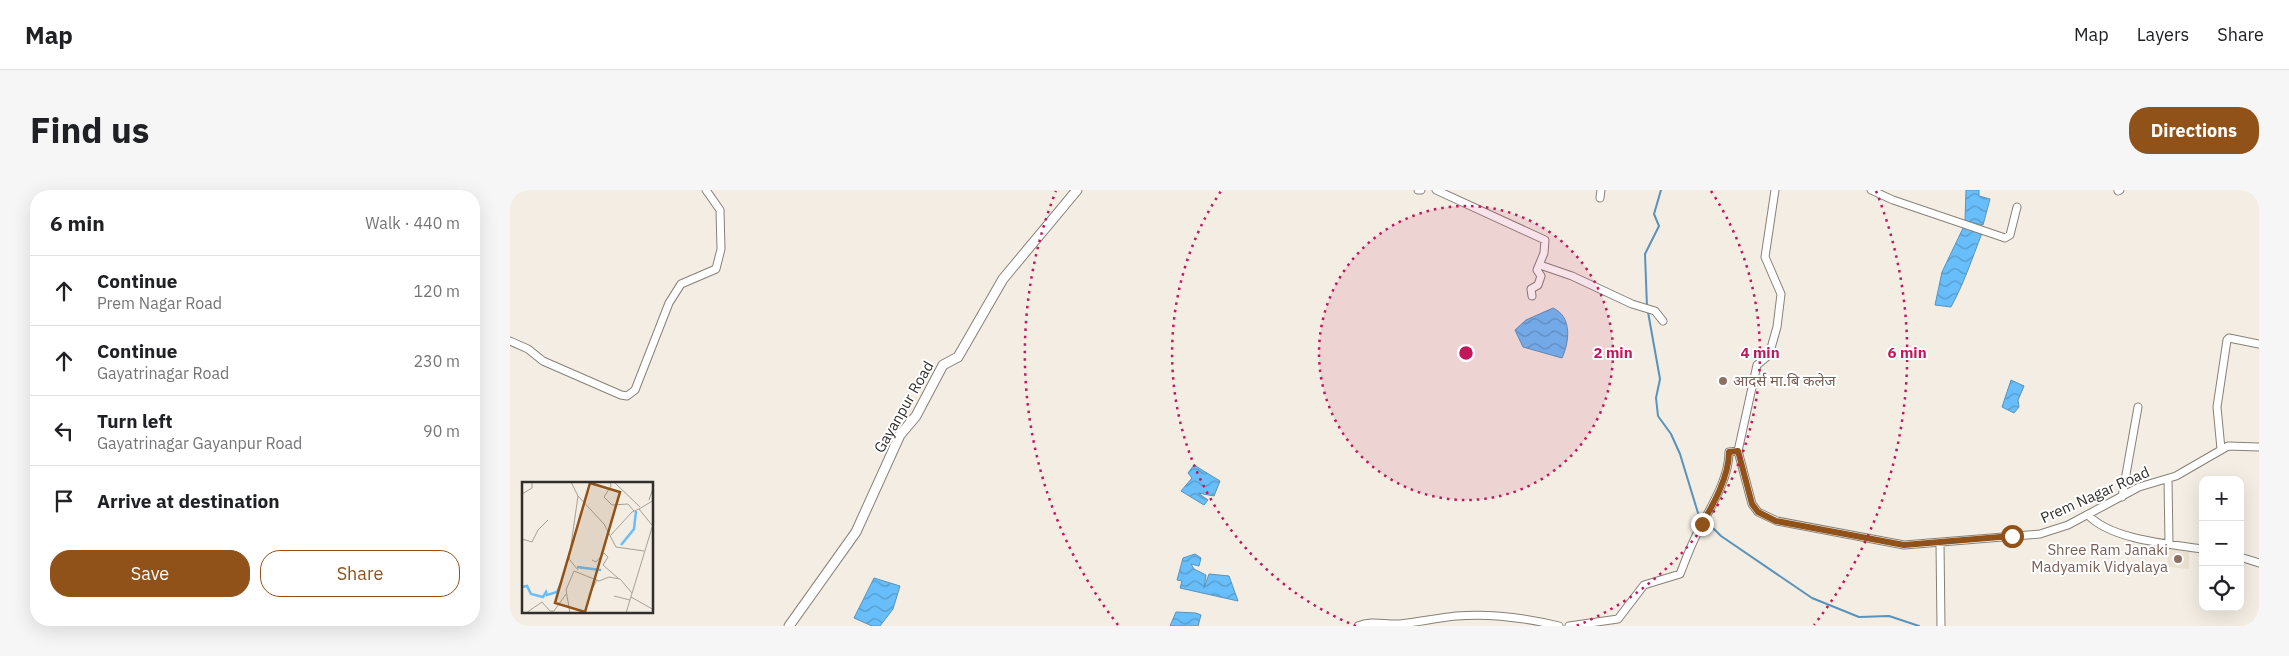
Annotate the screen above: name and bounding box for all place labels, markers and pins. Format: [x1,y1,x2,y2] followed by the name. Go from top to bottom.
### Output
[1457,344,1475,362] centre of rings
[1733,371,1837,390] place label: आदर्स मा.बि कलेज
[1717,375,1729,387] marker: आदर्स मा.बि कलेज
[2031,540,2168,576] place label: Shree Ram Janaki Madyamik Vidyalaya
[2172,553,2184,565] marker: Shree Ram Janaki Madyamik Vidyalaya

